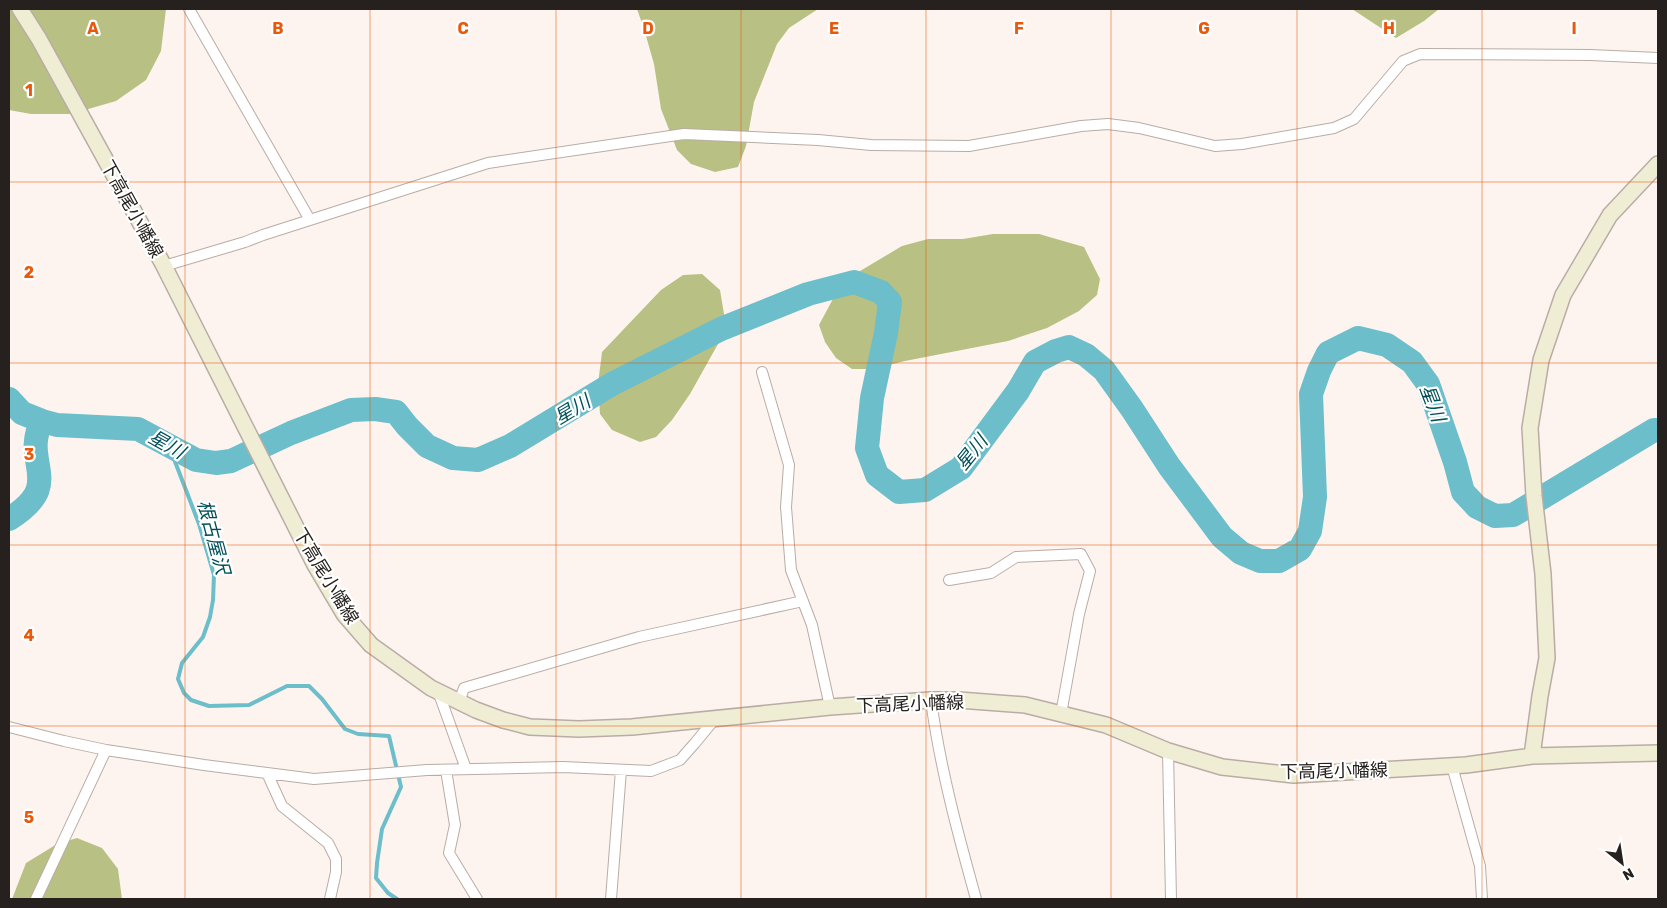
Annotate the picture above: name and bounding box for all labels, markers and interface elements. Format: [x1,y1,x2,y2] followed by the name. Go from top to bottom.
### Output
[87,19,99,38] text: A
[272,19,284,38] text: B
[457,19,469,38] text: C
[642,19,654,38] text: D
[829,19,839,38] text: E
[1014,19,1024,38] text: F
[1198,19,1210,38] text: G
[1383,19,1395,38] text: H
[1571,19,1577,38] text: I
[25,81,33,100] text: 1
[96,156,168,262] street label: 下高尾小幡線
[24,263,34,282] text: 2
[1415,381,1451,427] water label: 星川
[550,389,596,429] water label: 星川
[145,425,191,465] water label: 星川
[950,429,994,474] water label: 星川
[24,445,34,464] text: 3
[193,497,235,580] water label: 根古屋沢
[289,524,363,628] street label: 下高尾小幡線
[24,626,35,645] text: 4
[856,691,964,717] street label: 下高尾小幡線
[1280,759,1388,783] street label: 下高尾小幡線
[24,808,34,827] text: 5
[1597,838,1647,888] north arrow
[1620,864,1637,884] text: N

